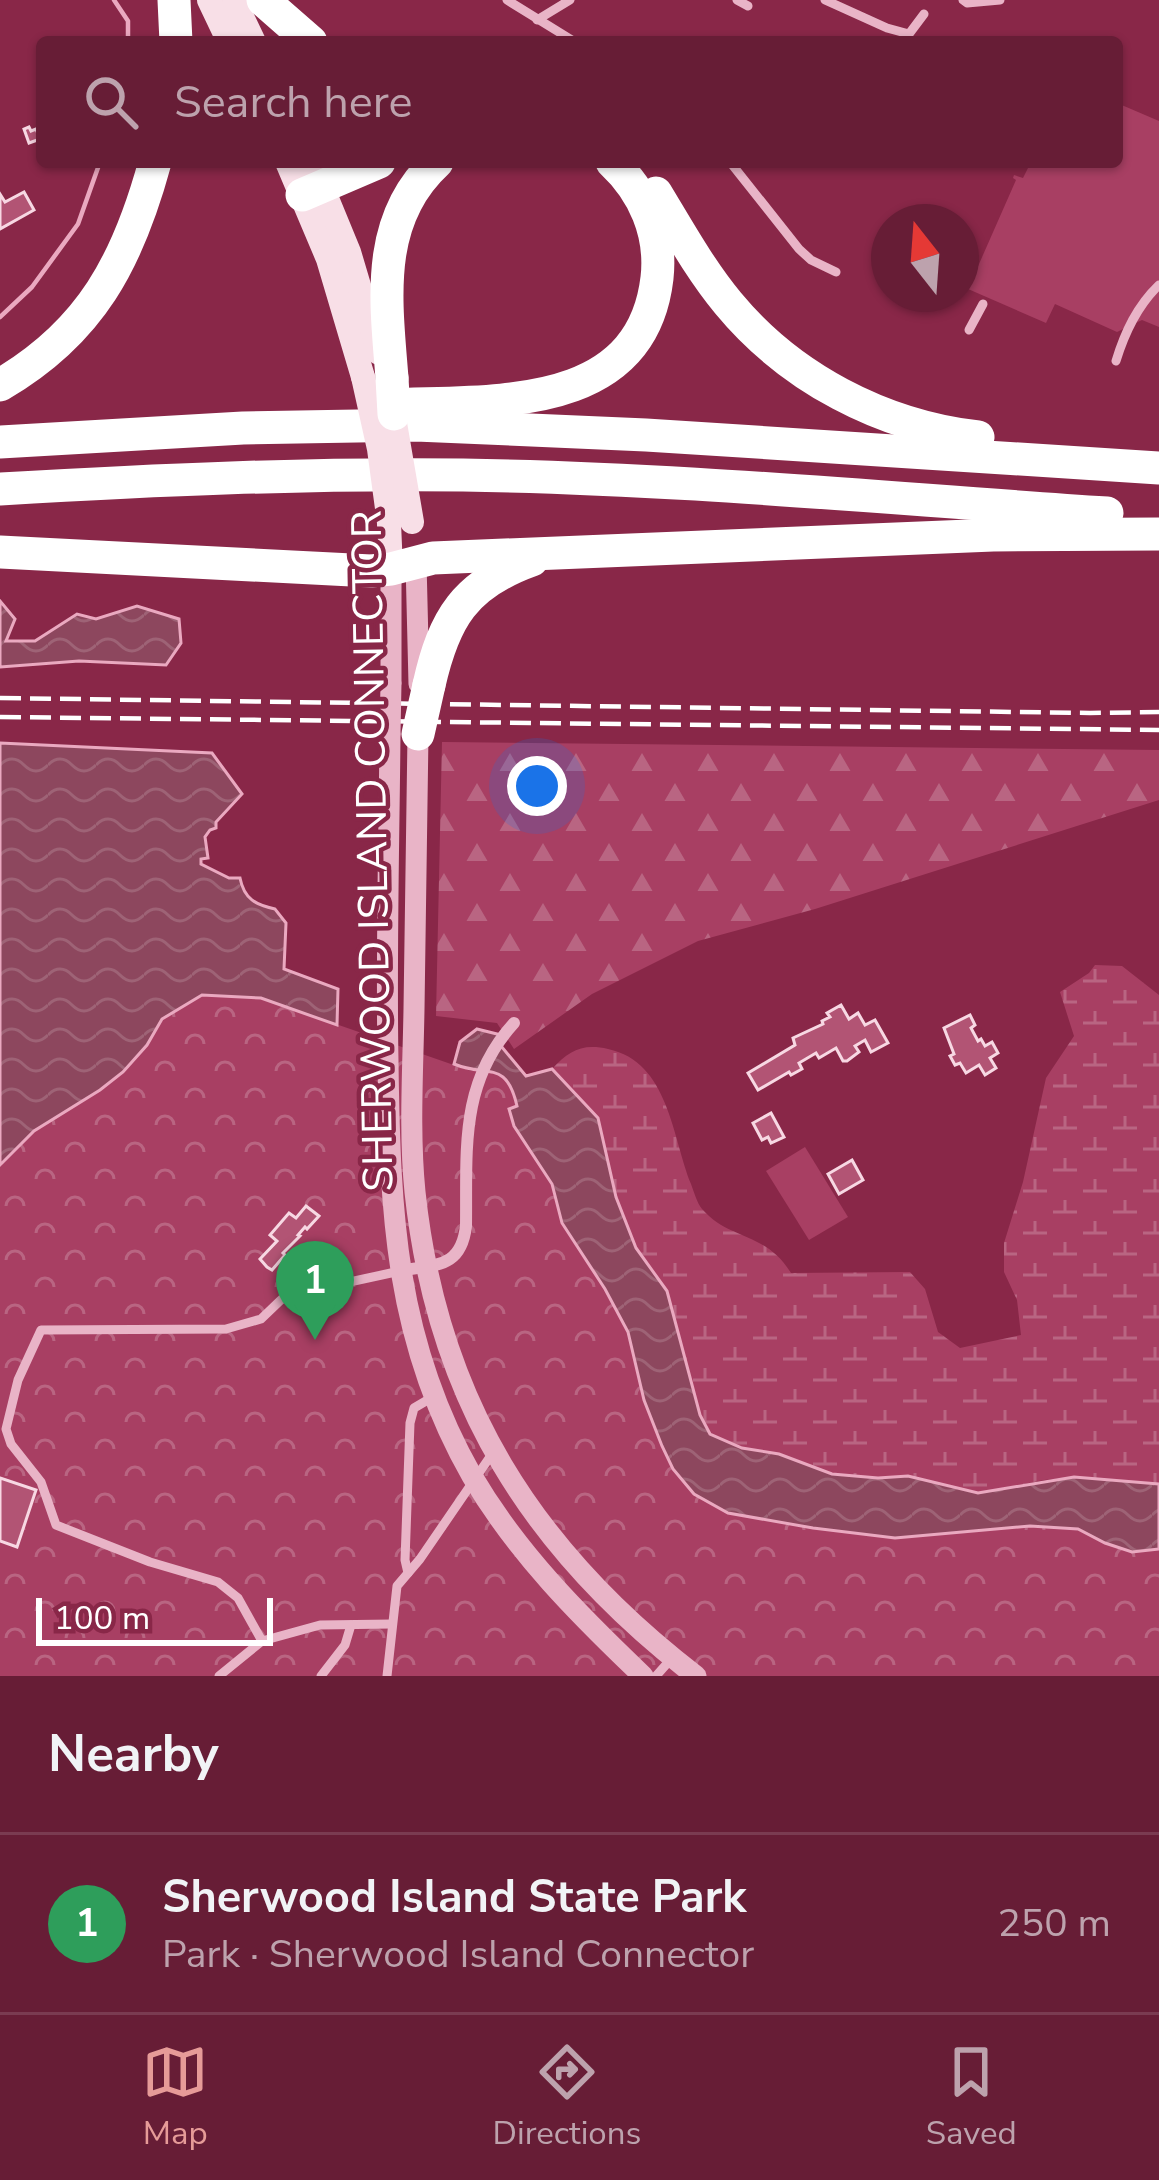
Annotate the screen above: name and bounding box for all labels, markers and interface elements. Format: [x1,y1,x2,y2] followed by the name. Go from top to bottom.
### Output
[36,36,1123,168] search box
[78,69,144,135] icon: search
[174,72,413,133] text: Search here
[871,204,979,312] north arrow
[339,510,407,1192] street label: SHERWOOD ISLAND CONNECTOR
[507,756,567,816] your location
[276,1241,354,1340] pin: 1
[36,1592,273,1645] scale bar
[54,1596,150,1641] text: 100 m
[48,1719,219,1789] text: Nearby
[162,1867,746,1928] text: Sherwood Island State Park
[75,1897,99,1950] text: 1
[997,1897,1111,1950] text: 250 m
[162,1928,754,1981] text: Park · Sherwood Island Connector
[142,2039,208,2156] tab: Map
[493,2039,641,2156] tab: Directions
[926,2039,1017,2156] tab: Saved

